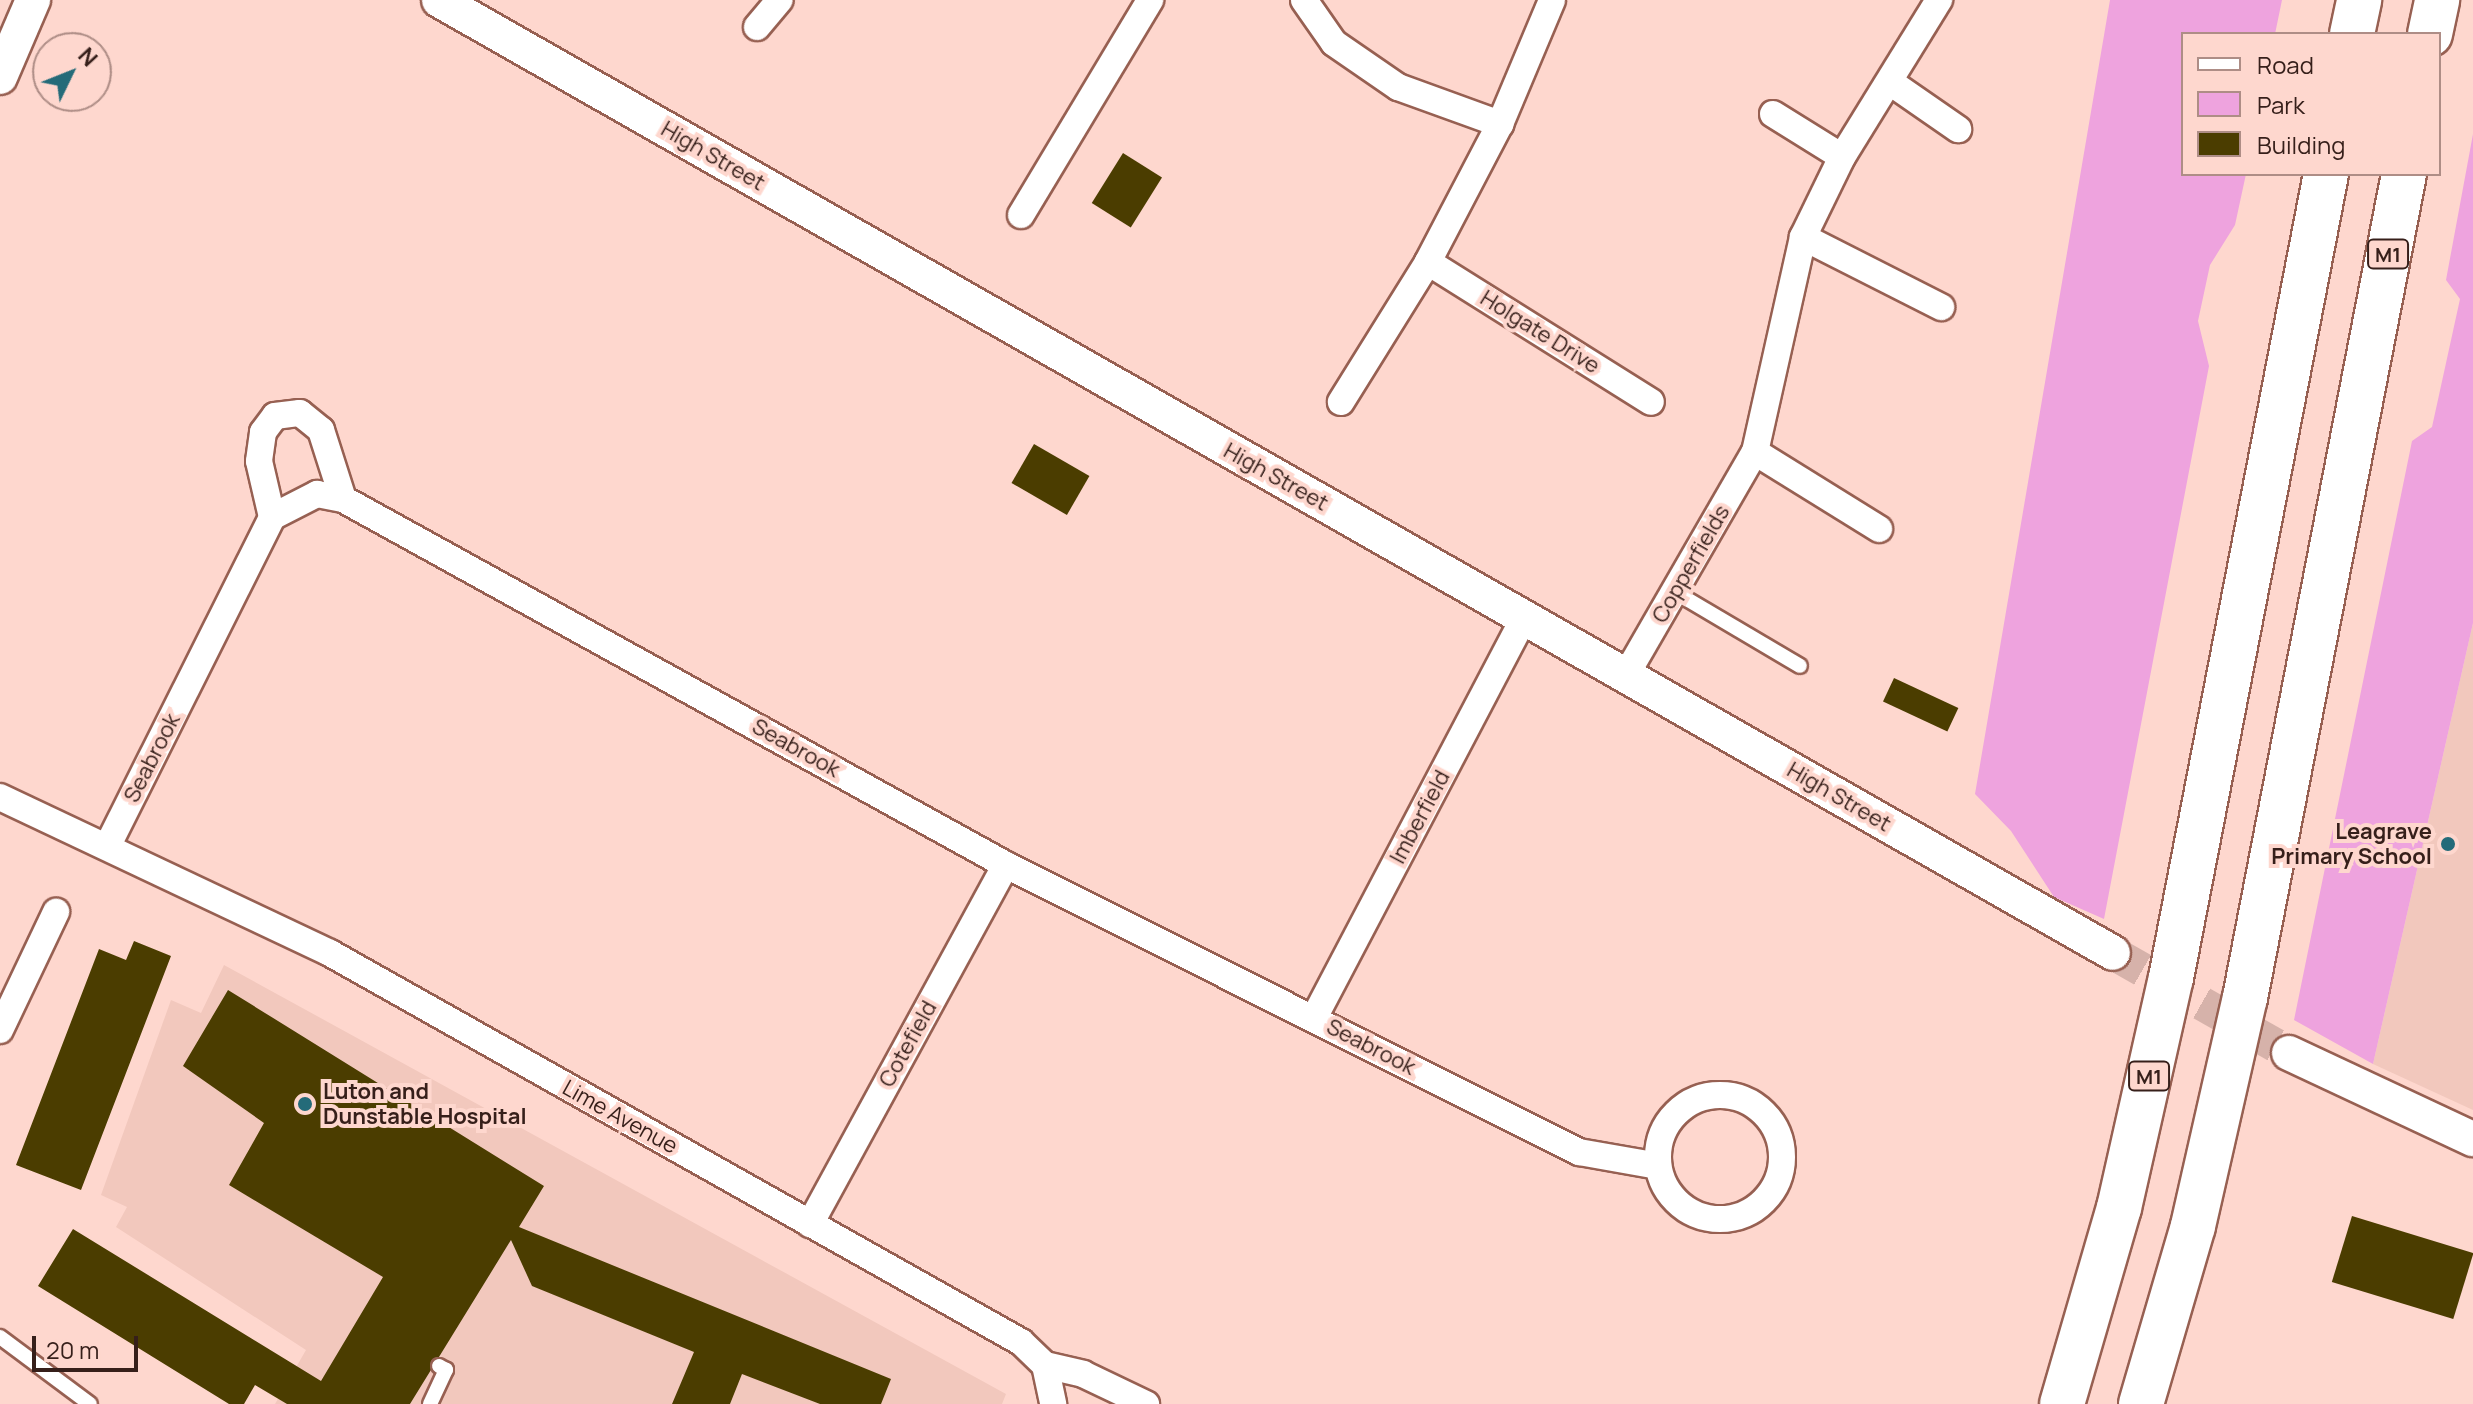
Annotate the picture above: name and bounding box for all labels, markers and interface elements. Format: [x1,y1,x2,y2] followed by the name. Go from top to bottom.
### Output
[32,32,112,112] north arrow
[2181,32,2441,176] legend
[72,41,104,73] text: N
[2257,48,2314,81] text: Road
[2257,88,2305,121] text: Park
[656,116,770,196] street label: High Street
[2257,128,2345,161] text: Building
[2366,238,2410,270] road number: M1
[1476,285,1604,379] street label: Holgate Drive
[1219,438,1333,516] street label: High Street
[1647,500,1735,628] street label: Copperfields
[118,709,186,807] street label: Seabrook
[748,713,844,783] street label: Seabrook
[1782,757,1896,837] street label: High Street
[1384,766,1456,868] street label: Imberfield
[2271,818,2432,870] place label: Leagrave Primary School
[2439,835,2457,853] marker: Leagrave Primary School
[874,996,942,1092] street label: Cotefield
[1322,1013,1420,1081] street label: Seabrook
[2127,1060,2171,1092] road number: M1
[558,1075,682,1159] street label: Lime Avenue
[323,1078,527,1130] place label: Luton and Dunstable Hospital
[294,1093,316,1115] marker: Luton and Dunstable Hospital
[36,1320,142,1370] scale bar
[46,1333,99,1366] text: 20 m

